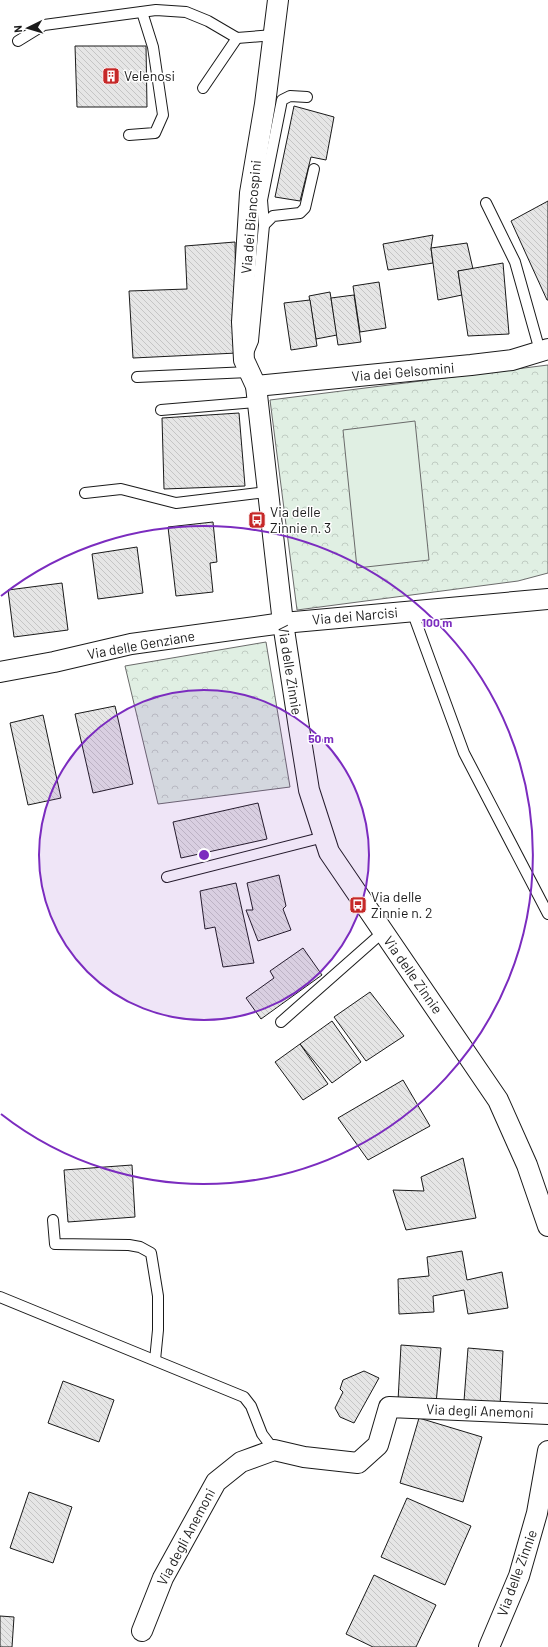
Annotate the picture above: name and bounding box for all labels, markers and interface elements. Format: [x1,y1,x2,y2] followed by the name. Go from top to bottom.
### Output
[8,8,48,48] north arrow
[11,25,24,33] text: N
[101,66,121,86] building icon: Velenosi
[124,67,175,84] place label: Velenosi
[237,159,264,275] street label: Via dei Biancospini
[351,359,455,384] street label: Via dei Gelsomini
[270,503,331,536] place label: Via delle Zinnie n. 3
[247,510,267,530] bus stop icon: Via delle Zinnie n. 3
[311,603,399,628] street label: Via dei Narcisi
[422,615,452,629] text: 100 m
[275,624,306,716] street label: Via delle Zinnie
[86,627,196,662] street label: Via delle Genziane
[308,731,334,745] text: 50 m
[197,848,211,862] centre of rings
[371,888,433,921] place label: Via delle Zinnie n. 2
[348,895,368,915] bus stop icon: Via delle Zinnie n. 2
[380,933,446,1017] street label: Via delle Zinnie
[426,1400,534,1421] street label: Via degli Anemoni
[153,1485,218,1588] street label: Via degli Anemoni
[493,1527,540,1618] street label: Via delle Zinnie

